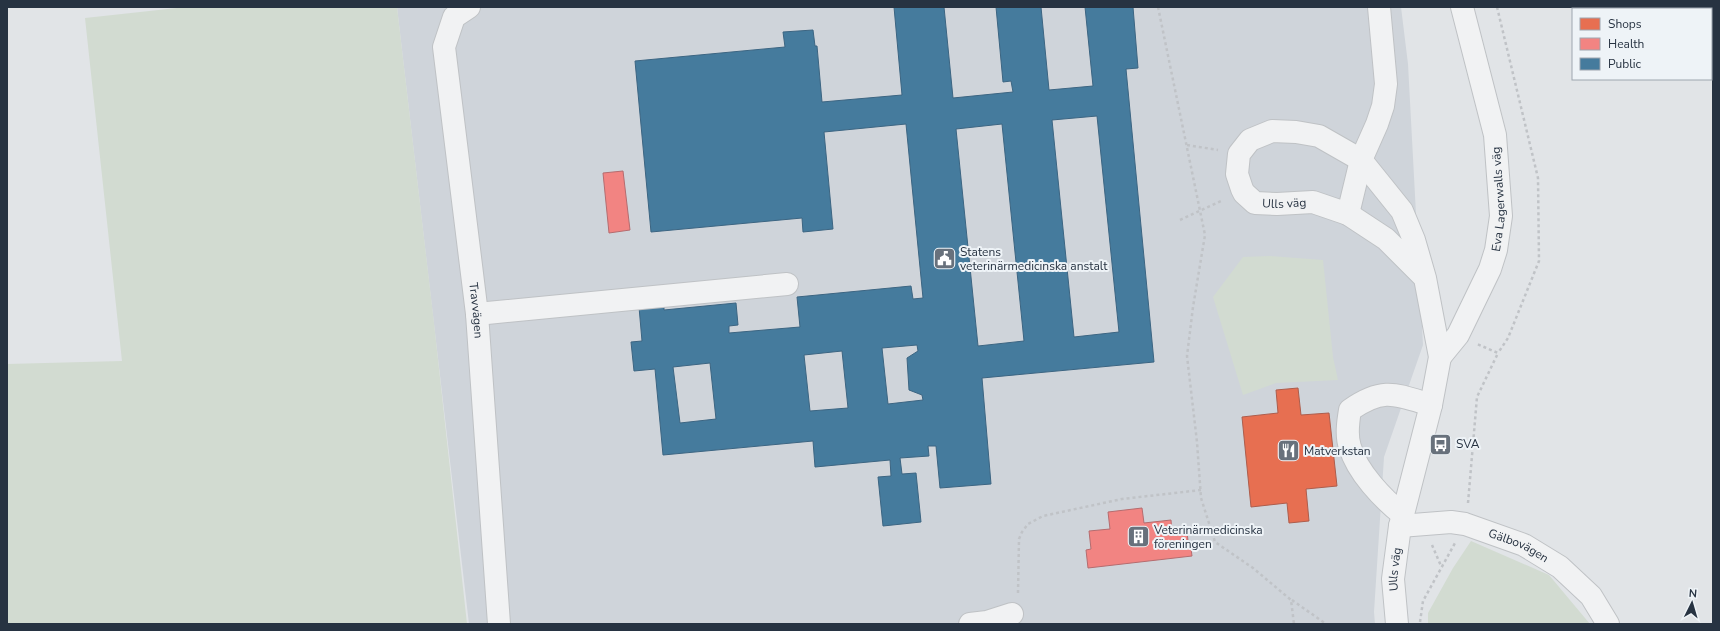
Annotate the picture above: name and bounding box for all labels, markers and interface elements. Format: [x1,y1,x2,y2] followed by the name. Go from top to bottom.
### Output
[1572,8,1712,80] legend
[1608,16,1642,32] text: Shops
[1608,36,1644,52] text: Health
[1608,56,1642,72] text: Public
[1488,146,1509,252] street label: Eva Lagerwalls väg
[1262,194,1307,212] street label: Ulls väg
[960,244,1108,274] place label: Statens veterinärmedicinska anstalt
[931,246,957,272] public building icon: Statens veterinärmedicinska anstalt
[465,282,487,339] street label: Travvägen
[1428,431,1454,457] bus stop icon: SVA
[1456,436,1480,452] place label: SVA
[1276,438,1302,464] restaurant icon: Matverkstan
[1304,443,1371,459] place label: Matverkstan
[1153,522,1263,552] place label: Veterinärmedicinska föreningen
[1125,524,1151,550] building icon: Veterinärmedicinska föreningen
[1486,525,1552,566] street label: Gälbovägen
[1385,546,1405,592] street label: Ulls väg
[1672,583,1712,623] north arrow
[1688,586,1698,601] text: N

